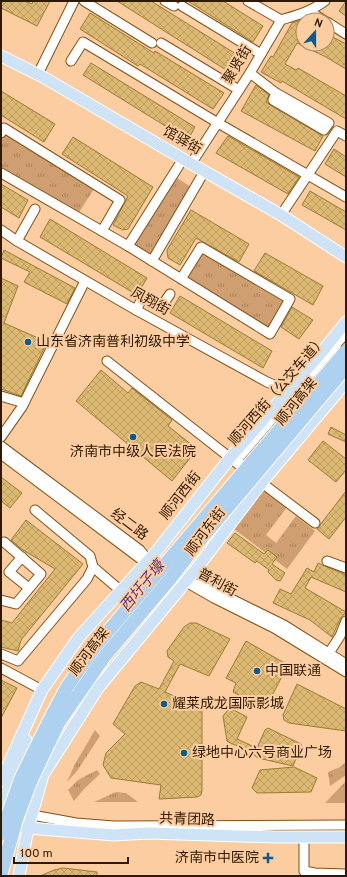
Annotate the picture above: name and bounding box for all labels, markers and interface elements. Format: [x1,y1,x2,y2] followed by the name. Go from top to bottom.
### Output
[295,12,335,52] north arrow
[312,16,324,32] text: N
[220,43,256,87] street label: 聚贤街
[160,123,204,159] street label: 馆驿街
[128,284,172,320] street label: 凤翔街
[225,332,330,449] street label: 顺河西街（公交车道）
[36,334,190,351] place label: 山东省济南普利初级中学
[23,337,33,347] marker: 山东省济南普利初级中学
[273,375,321,429] street label: 顺河高架
[128,432,138,442] marker: 济南市中级人民法院
[70,444,196,461] place label: 济南市中级人民法院
[157,469,205,523] street label: 顺河西街
[182,505,230,559] street label: 顺河东街
[107,506,151,544] street label: 经二路
[117,555,171,616] water label: 西圩子壕
[195,565,239,601] street label: 普利街
[66,625,114,679] street label: 顺河高架
[265,663,321,680] place label: 中国联通
[252,666,262,676] marker: 中国联通
[172,695,284,713] place label: 耀莱成龙国际影城
[159,699,169,709] marker: 耀莱成龙国际影城
[192,745,332,762] place label: 绿地中心六号商业广场
[179,748,189,758] marker: 绿地中心六号商业广场
[159,811,215,829] street label: 共青团路
[14,839,128,865] scale bar
[20,846,53,862] text: 100 m
[175,850,259,867] place label: 济南市中医院
[262,852,274,864] marker: 济南市中医院

